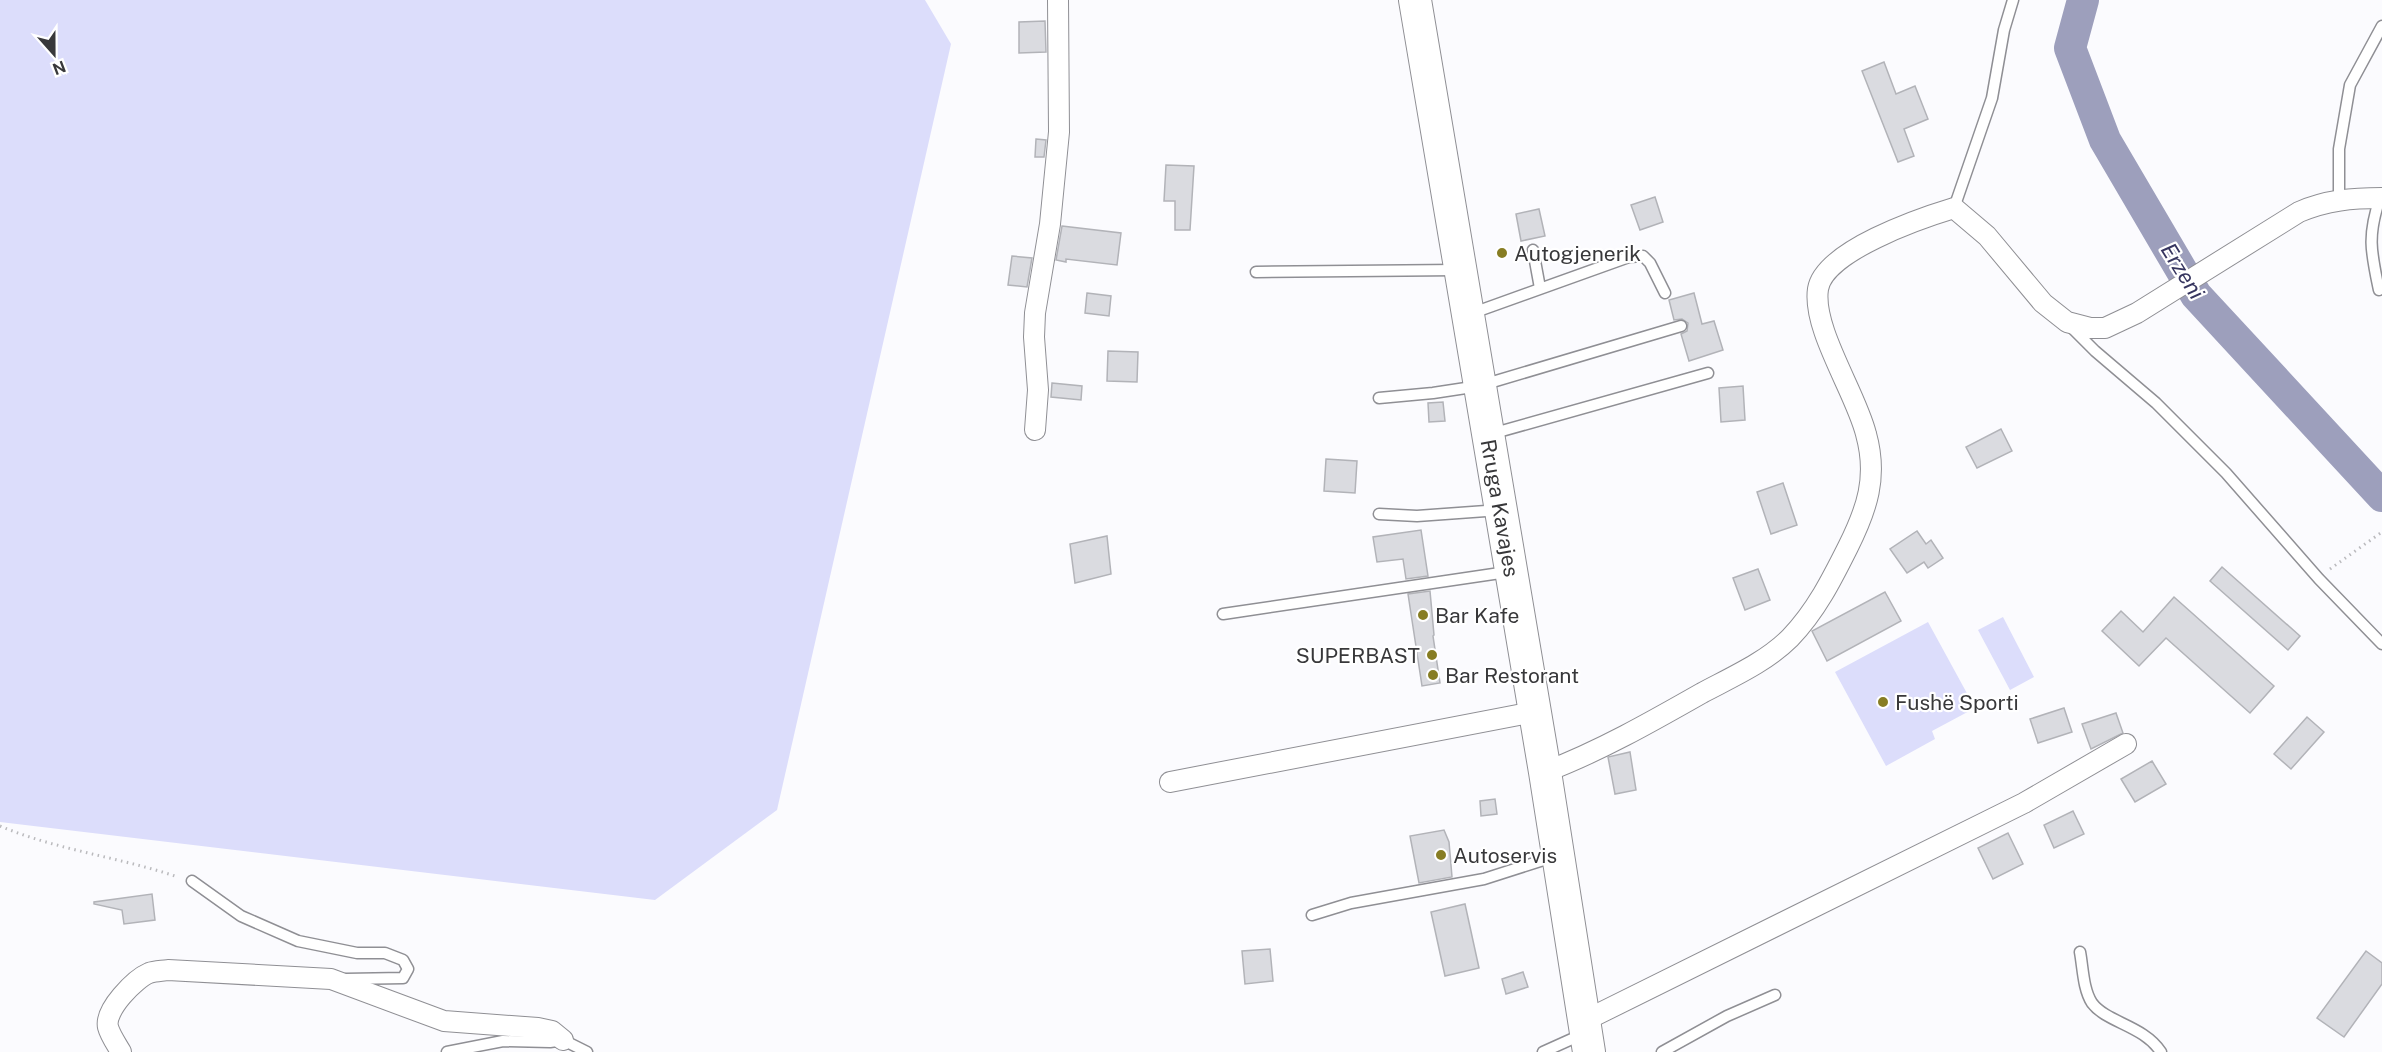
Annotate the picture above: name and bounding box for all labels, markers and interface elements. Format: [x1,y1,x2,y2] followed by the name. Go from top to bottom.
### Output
[24,24,84,84] north arrow
[50,56,68,79] text: N
[2156,238,2211,304] water label: Erzeni
[1514,241,1641,266] place label: Autogjenerik
[1495,246,1509,260] marker: Autogjenerik
[1476,437,1524,579] street label: Rruga Kavajes
[1435,603,1520,628] place label: Bar Kafe
[1416,608,1430,622] marker: Bar Kafe
[1296,643,1420,668] place label: SUPERBAST
[1425,648,1439,662] marker: SUPERBAST
[1445,663,1579,688] place label: Bar Restorant
[1426,668,1440,682] marker: Bar Restorant
[1895,690,2019,715] place label: Fushë Sporti
[1876,695,1890,709] marker: Fushë Sporti
[1453,843,1557,868] place label: Autoservis
[1434,848,1448,862] marker: Autoservis

